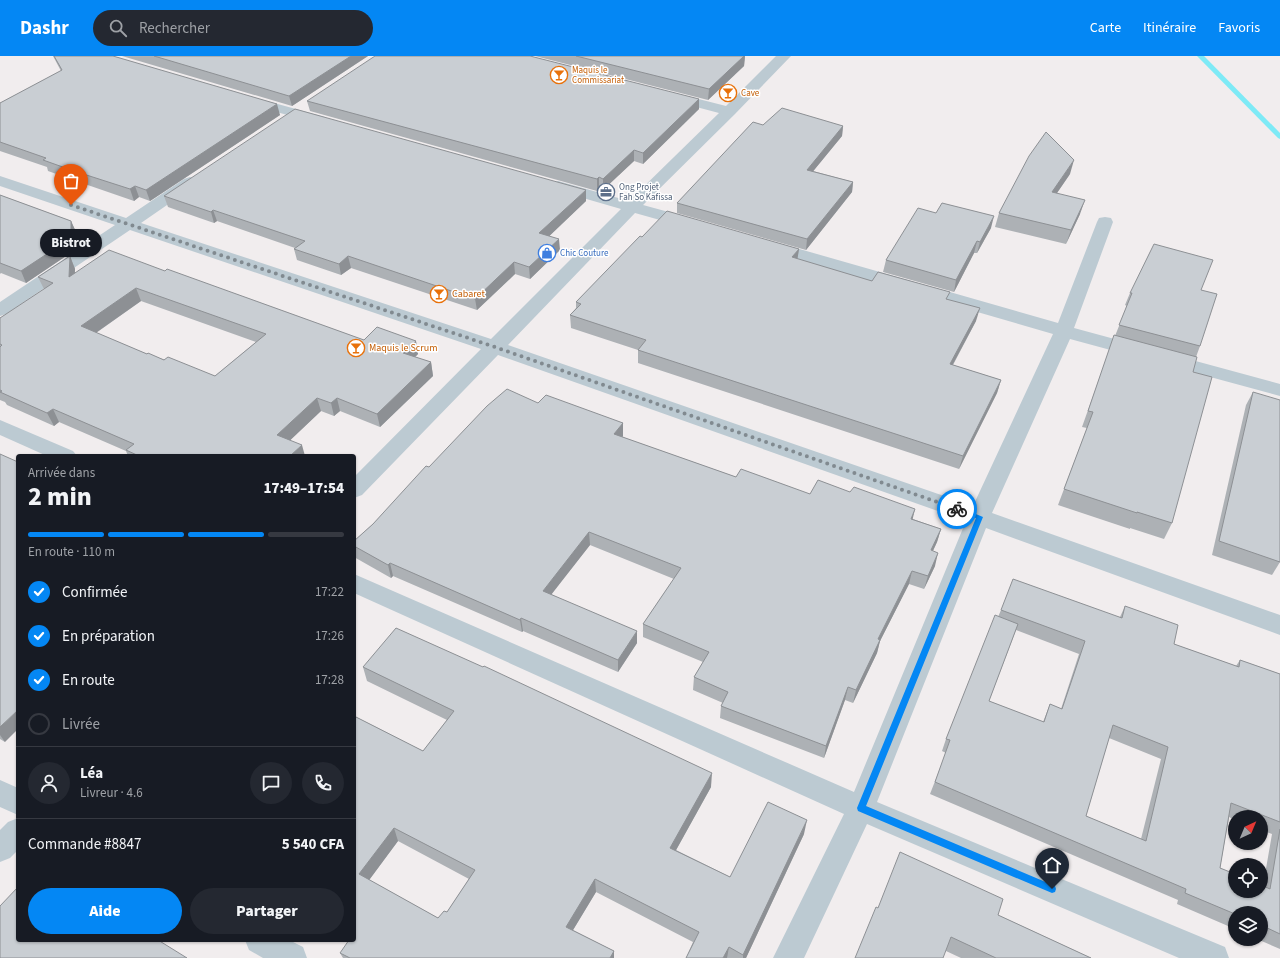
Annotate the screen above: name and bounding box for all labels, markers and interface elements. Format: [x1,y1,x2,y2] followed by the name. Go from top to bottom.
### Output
[93,10,373,46] search box
[20,15,69,42] text: Dashr
[107,17,129,39] icon: search
[139,18,210,39] text: Rechercher
[1090,18,1121,38] text: Carte
[1143,18,1196,38] text: Itinéraire
[1218,18,1260,38] text: Favoris
[572,64,624,87] place label: Maquis le Commissariat
[549,65,569,85] bar icon: Maquis le Commissariat
[718,83,738,103] bar icon: Cave
[741,87,760,100] place label: Cave
[54,164,88,205] pin
[60,170,82,192] icon: bag
[619,181,673,204] place label: Ong Projet Fah So Kafissa
[596,182,616,202] office icon: Ong Projet Fah So Kafissa
[40,229,102,257] callout: Bistrot
[51,234,91,252] text: Bistrot
[537,243,557,263] shop icon: Chic Couture
[560,247,609,260] place label: Chic Couture
[429,284,449,304] bar icon: Cabaret
[452,287,485,301] place label: Cabaret
[346,338,366,358] bar icon: Maquis le Scrum
[369,341,438,355] place label: Maquis le Scrum
[28,464,95,482] text: Arrivée dans
[28,478,92,515] text: 2 min
[263,478,344,499] text: 17:49–17:54
[937,489,977,529] courier
[946,498,968,520] icon: bike
[28,543,115,561] text: En route · 110 m
[28,581,50,603] icon: check
[62,582,128,603] text: Confirmée
[315,583,344,601] text: 17:22
[28,625,50,647] icon: check
[62,626,155,647] text: En préparation
[315,627,344,645] text: 17:26
[28,669,50,691] icon: check
[62,670,115,691] text: En route
[315,671,344,689] text: 17:28
[62,714,100,735] text: Livrée
[28,762,70,804] button: person
[250,762,292,804] button: chat
[302,762,344,804] button: phone
[80,763,103,784] text: Léa
[80,784,143,802] text: Livreur · 4.6
[1228,810,1268,850] north arrow
[1228,810,1268,946] map controls
[28,834,141,855] text: Commande #8847
[282,834,344,855] text: 5 540 CFA
[1035,848,1069,889] pin
[1041,854,1063,876] icon: home
[1228,858,1268,898] button: locate
[28,888,182,934] button: Aide
[190,888,344,934] button: Partager
[1228,906,1268,946] button: layers

